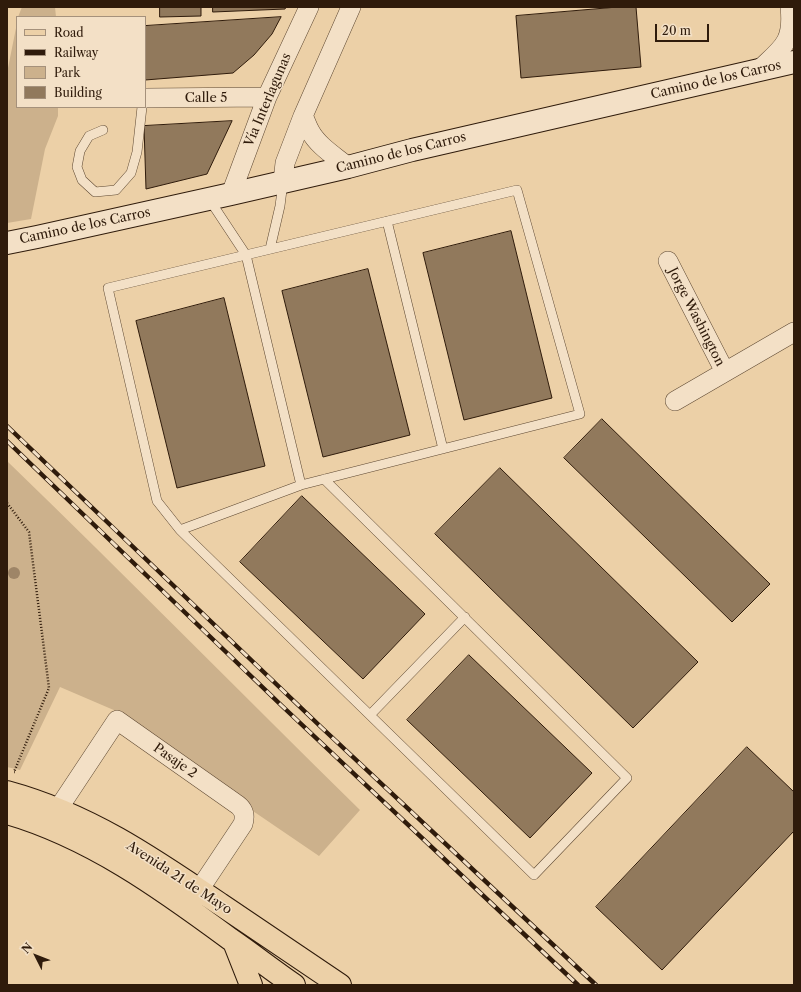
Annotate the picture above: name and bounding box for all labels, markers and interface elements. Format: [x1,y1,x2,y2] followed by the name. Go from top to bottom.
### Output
[16,16,146,108] legend
[657,16,711,42] scale bar
[662,23,691,38] text: 20 m
[54,25,84,40] text: Road
[54,45,99,60] text: Railway
[241,51,295,149] street label: Vía Interlagunas
[649,57,783,103] street label: Camino de los Carros
[54,65,80,80] text: Park
[54,85,102,100] text: Building
[185,90,227,106] street label: Calle 5
[334,129,468,177] street label: Camino de los Carros
[18,205,152,247] street label: Camino de los Carros
[664,265,728,369] street label: Jorge Washington
[150,740,200,782] street label: Pasaje 2
[123,838,235,918] street label: Avenida 21 de Mayo
[16,936,56,976] north arrow
[19,940,35,956] text: N

